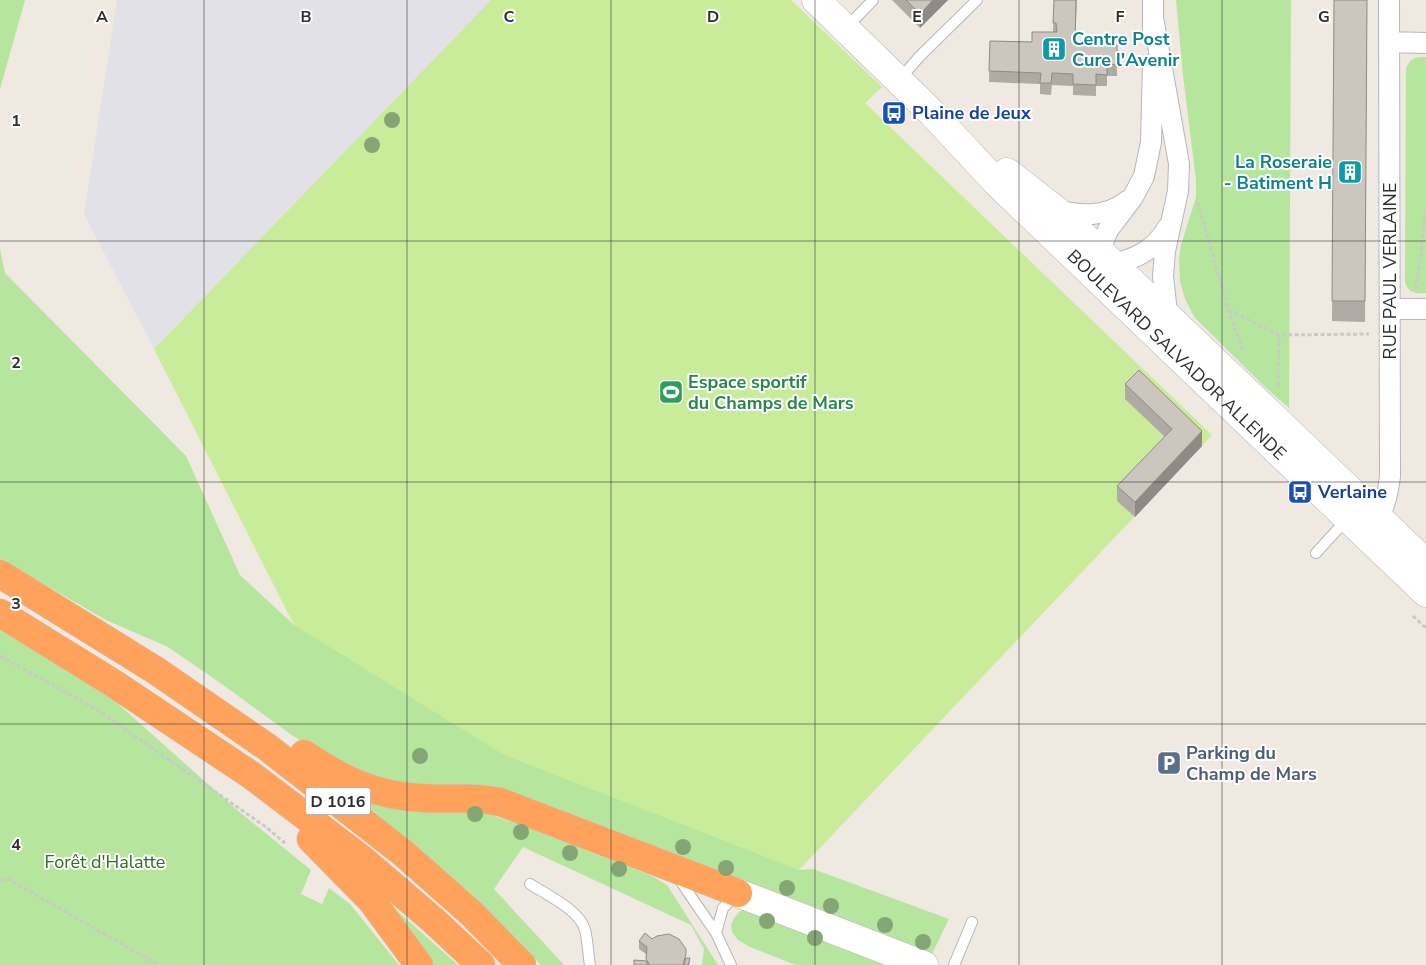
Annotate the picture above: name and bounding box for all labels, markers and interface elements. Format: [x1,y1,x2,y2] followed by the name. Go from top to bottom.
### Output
[96,6,108,28] text: A
[300,6,312,28] text: B
[504,6,515,28] text: C
[707,6,719,28] text: D
[912,6,922,28] text: E
[1116,6,1125,28] text: F
[1318,6,1330,28] text: G
[1072,27,1179,72] place label: Centre Post Cure l'Avenir
[1041,36,1067,62] building icon: Centre Post Cure l'Avenir
[881,100,907,126] bus stop icon: Plaine de Jeux
[912,101,1031,125] place label: Plaine de Jeux
[11,110,21,132] text: 1
[1224,150,1332,195] place label: La Roseraie - Batiment H
[1337,159,1363,185] building icon: La Roseraie - Batiment H
[1378,183,1402,359] street label: RUE PAUL VERLAINE
[1062,244,1292,465] street label: BOULEVARD SALVADOR ALLENDE
[11,352,21,374] text: 2
[688,370,854,415] place label: Espace sportif du Champs de Mars
[658,379,684,405] sports icon: Espace sportif du Champs de Mars
[1287,479,1313,505] bus stop icon: Verlaine
[1317,480,1387,504] place label: Verlaine
[11,593,21,615] text: 3
[1186,741,1317,786] place label: Parking du Champ de Mars
[1156,750,1182,776] parking icon: Parking du Champ de Mars
[306,788,370,814] road number: D 1016
[11,834,21,856] text: 4
[45,850,165,874] park label: Forêt d'Halatte

